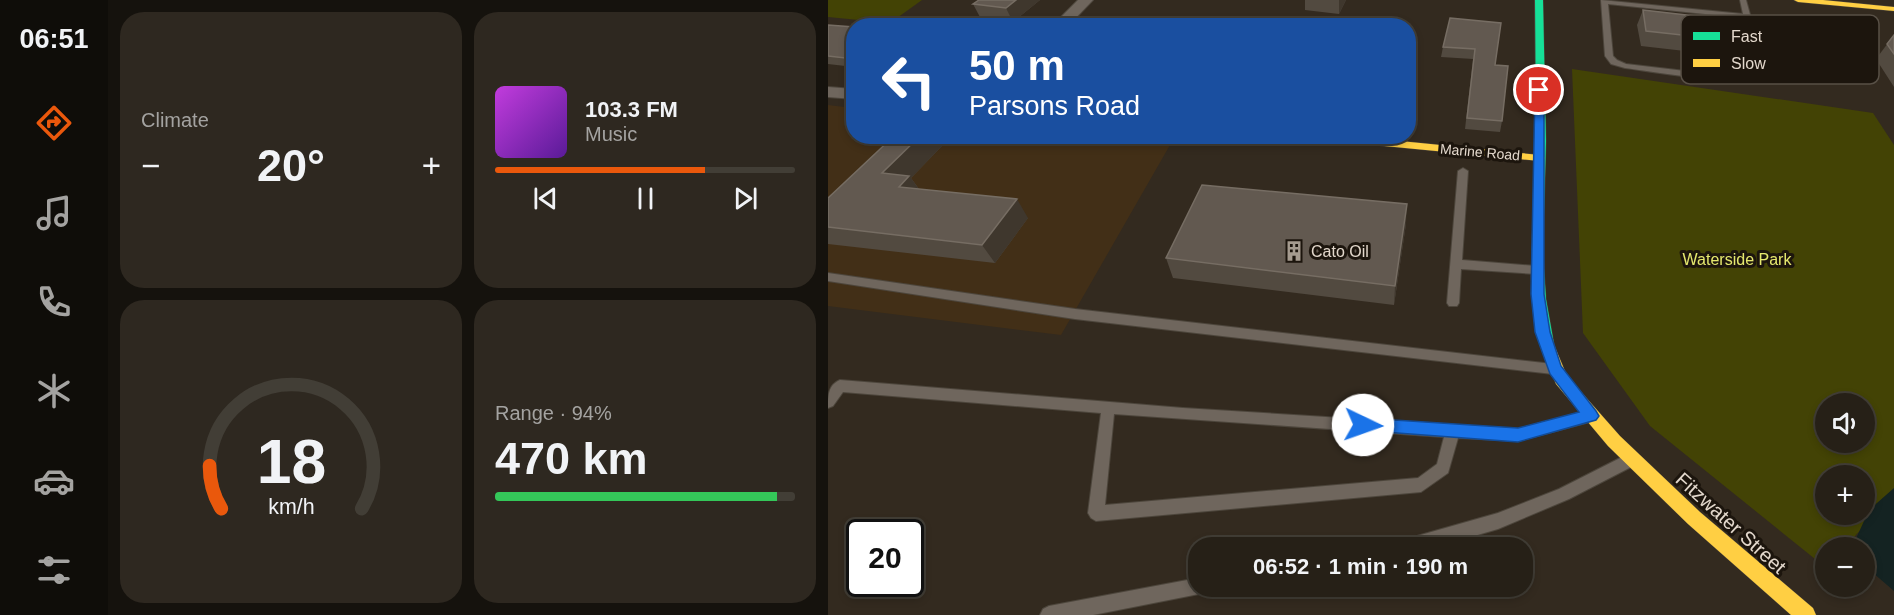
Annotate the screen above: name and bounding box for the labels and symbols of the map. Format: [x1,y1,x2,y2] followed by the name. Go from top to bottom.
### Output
[1681,15,1879,84] legend
[1731,28,1763,45] text: Fast
[1731,55,1766,72] text: Slow
[1513,64,1564,115] pin
[1439,141,1521,163] street label: Marine Road
[1282,239,1306,263] building icon: Cato Oil
[1311,243,1369,260] place label: Cato Oil
[1683,251,1792,268] park label: Waterside Park
[1331,393,1395,457] position arrow
[1672,468,1791,578] street label: Fitzwater Street
[846,519,924,597] speed limit sign: 20

